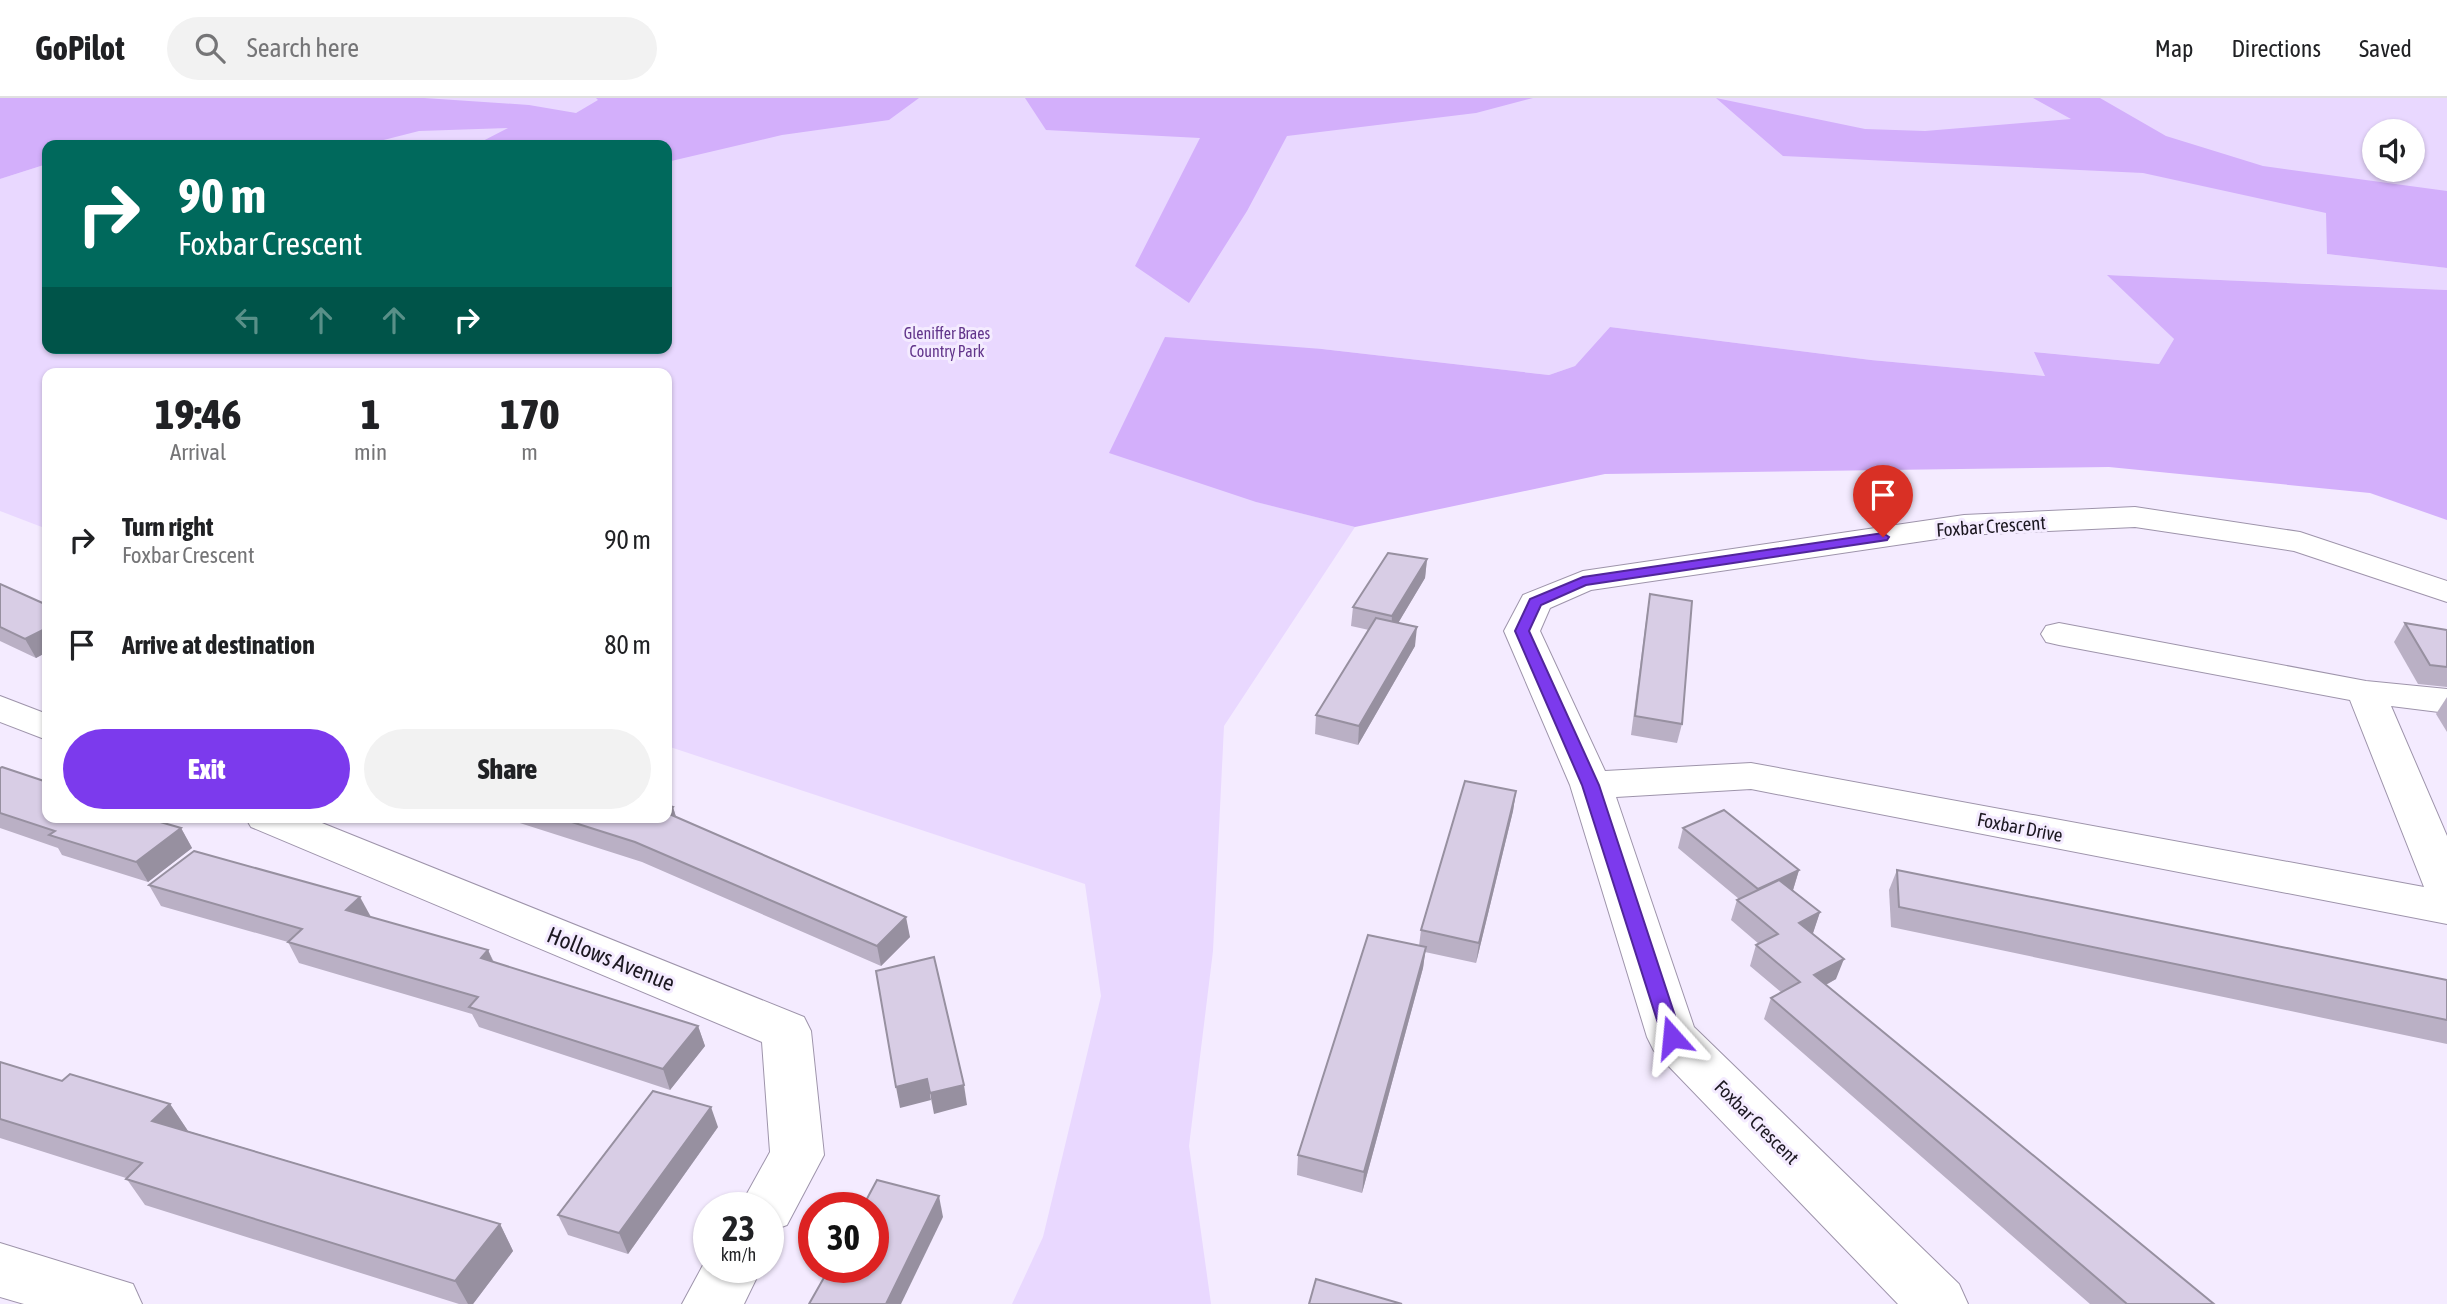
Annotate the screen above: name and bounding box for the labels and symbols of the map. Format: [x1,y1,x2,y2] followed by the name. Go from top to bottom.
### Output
[904,324,991,361] park label: Gleniffer Braes Country Park
[1853,465,1913,537] pin
[1936,511,2046,541] street label: Foxbar Crescent
[1975,808,2065,846] street label: Foxbar Drive
[543,922,679,996] street label: Hollows Avenue
[1635,1000,1709,1074] position arrow
[1710,1075,1804,1169] street label: Foxbar Crescent
[798,1192,889,1283] speed limit sign: 30

